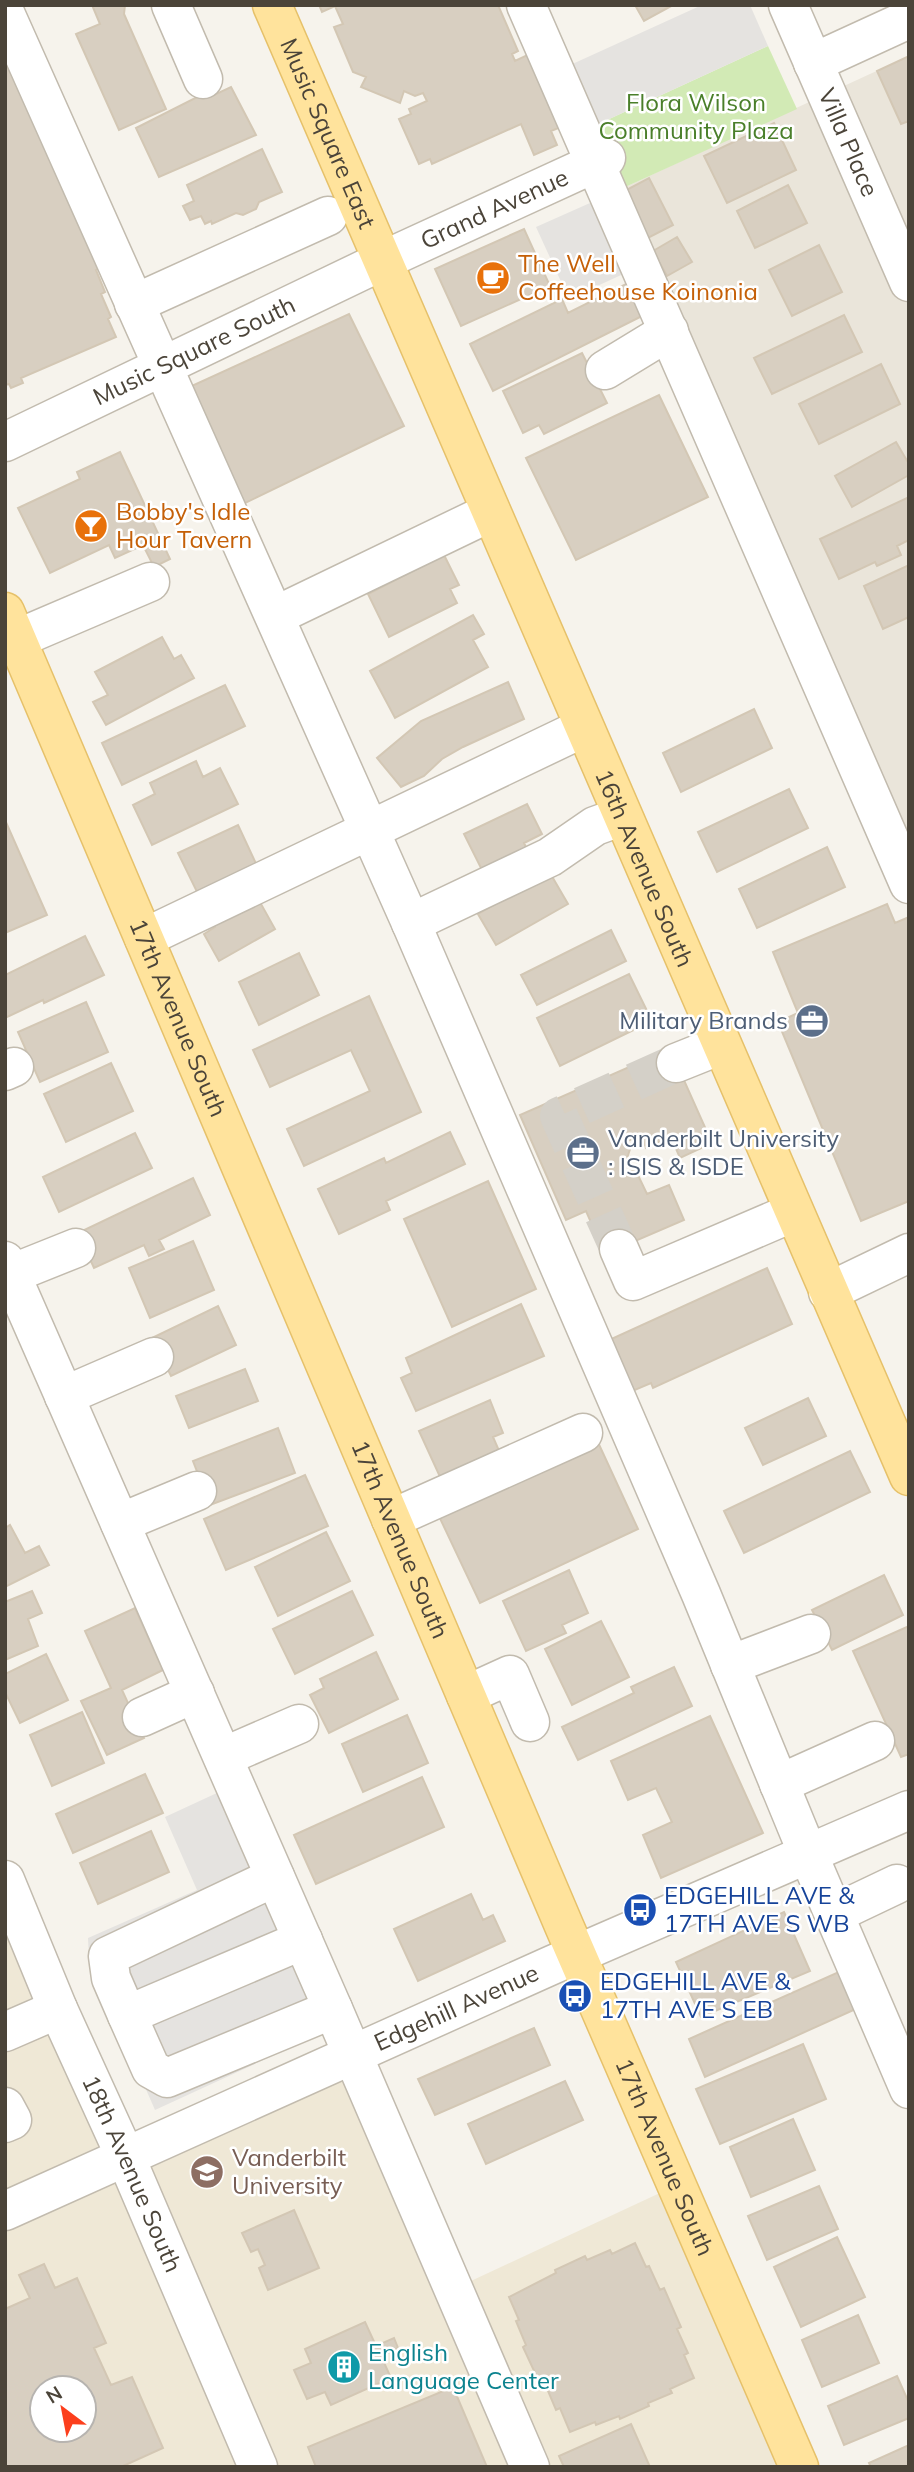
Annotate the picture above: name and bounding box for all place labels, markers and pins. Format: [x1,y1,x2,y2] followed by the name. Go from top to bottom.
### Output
[518,248,758,306] place label: The Well Coffeehouse Koinonia
[474,259,512,297] cafe icon: The Well Coffeehouse Koinonia
[116,496,252,554] place label: Bobby's Idle Hour Tavern
[72,507,110,545] bar icon: Bobby's Idle Hour Tavern
[793,1002,831,1040] office icon: Military Brands
[619,1005,788,1035] place label: Military Brands
[608,1123,839,1181] place label: Vanderbilt University : ISIS & ISDE
[564,1134,602,1172] office icon: Vanderbilt University : ISIS & ISDE
[664,1880,855,1938] place label: EDGEHILL AVE & 17TH AVE S WB
[621,1891,659,1929] bus stop icon: EDGEHILL AVE & 17TH AVE S WB
[600,1966,791,2024] place label: EDGEHILL AVE & 17TH AVE S EB
[556,1977,594,2015] bus stop icon: EDGEHILL AVE & 17TH AVE S EB
[232,2142,346,2200] place label: Vanderbilt University
[188,2153,226,2191] school or university icon: Vanderbilt University
[368,2337,559,2395] place label: English Language Center
[325,2348,363,2386] building icon: English Language Center

